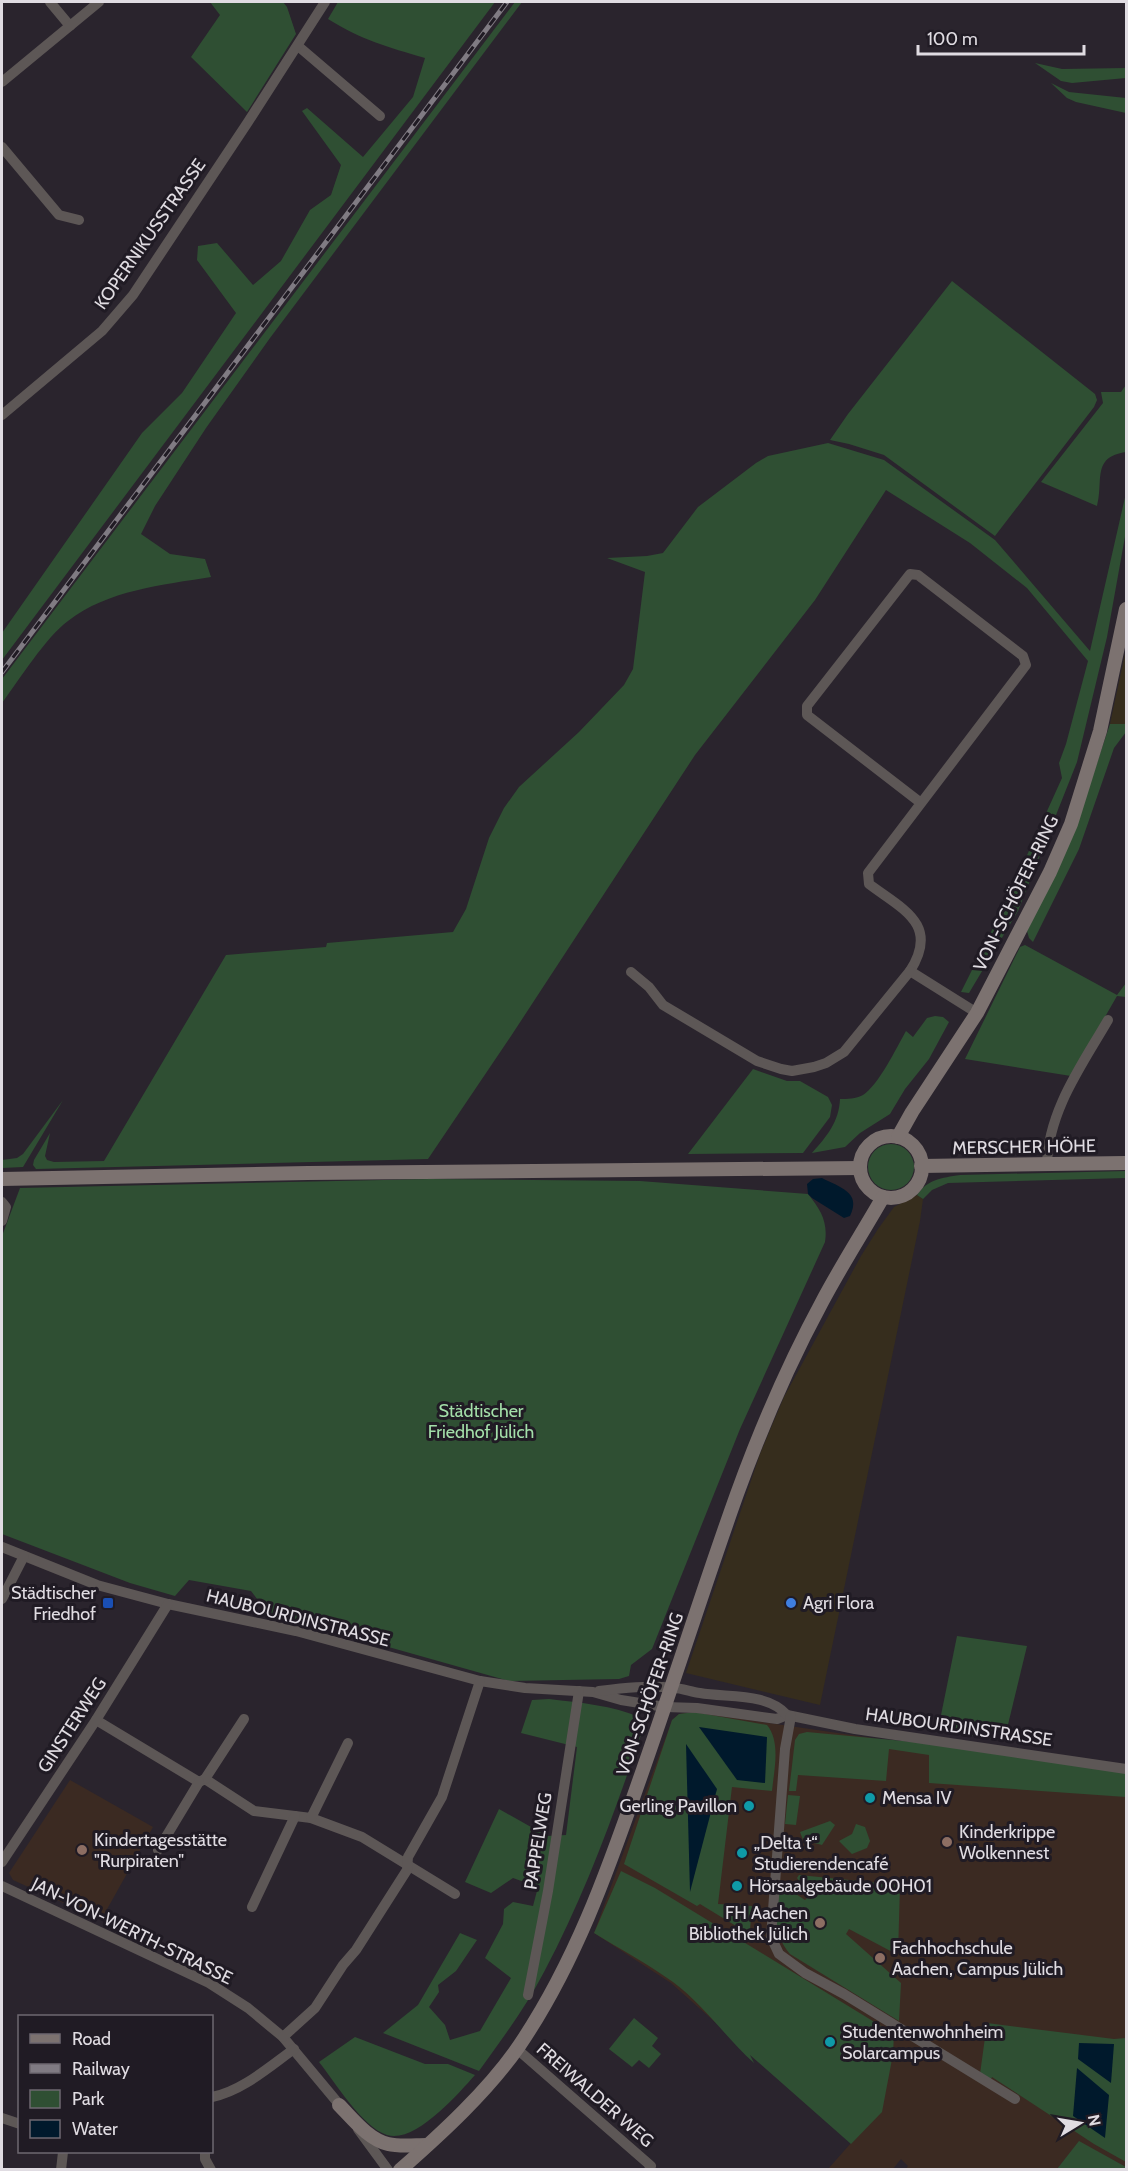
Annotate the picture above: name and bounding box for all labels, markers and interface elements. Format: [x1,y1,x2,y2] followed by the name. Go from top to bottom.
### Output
[918,18,1084,56] scale bar
[927,28,978,50] text: 100 m
[90,154,210,314] street label: KOPERNIKUSSTRASSE
[969,811,1063,975] street label: VON-SCHÖFER-RING
[952,1135,1096,1159] street label: MERSCHER HÖHE
[428,1400,534,1443] park label: Städtischer Friedhof Jülich
[11,1582,96,1625] place label: Städtischer Friedhof
[204,1585,392,1651] street label: HAUBOURDINSTRASSE
[803,1592,874,1614] place label: Agri Flora
[101,1596,115,1610] marker: Städtischer Friedhof
[784,1596,798,1610] marker: Agri Flora
[612,1610,688,1778] street label: VON-SCHÖFER-RING
[33,1673,111,1777] street label: GINSTERWEG
[864,1703,1054,1751] street label: HAUBOURDINSTRASSE
[882,1787,951,1809] place label: Mensa IV
[519,1791,557,1891] street label: PAPPELWEG
[863,1791,877,1805] marker: Mensa IV
[620,1795,737,1817] place label: Gerling Pavillon
[742,1799,756,1813] marker: Gerling Pavillon
[959,1821,1055,1864] place label: Kinderkrippe Wolkennest
[94,1829,227,1872] place label: Kindertagesstätte "Rurpiraten"
[754,1832,888,1875] place label: „Delta t“ Studierendencafé
[940,1835,954,1849] marker: Kinderkrippe Wolkennest
[75,1843,89,1857] marker: Kindertagesstätte "Rurpiraten"
[735,1846,749,1860] marker: „Delta t“ Studierendencafé
[27,1872,236,1989] street label: JAN-VON-WERTH-STRASSE
[749,1875,932,1897] place label: Hörsaalgebäude 00H01
[730,1879,744,1893] marker: Hörsaalgebäude 00H01
[689,1902,808,1945] place label: FH Aachen Bibliothek Jülich
[813,1916,827,1930] marker: FH Aachen Bibliothek Jülich
[892,1937,1063,1980] place label: Fachhochschule Aachen, Campus Jülich
[873,1951,887,1965] marker: Fachhochschule Aachen, Campus Jülich
[18,2015,213,2153] legend
[842,2021,1003,2064] place label: Studentenwohnheim Solarcampus
[72,2028,111,2050] text: Road
[823,2035,837,2049] marker: Studentenwohnheim Solarcampus
[532,2038,658,2152] street label: FREIWALDER WEG
[72,2058,130,2080] text: Railway
[72,2088,105,2110] text: Park
[1050,2093,1110,2153] north arrow
[1084,2113,1105,2128] text: N
[72,2118,118,2140] text: Water

